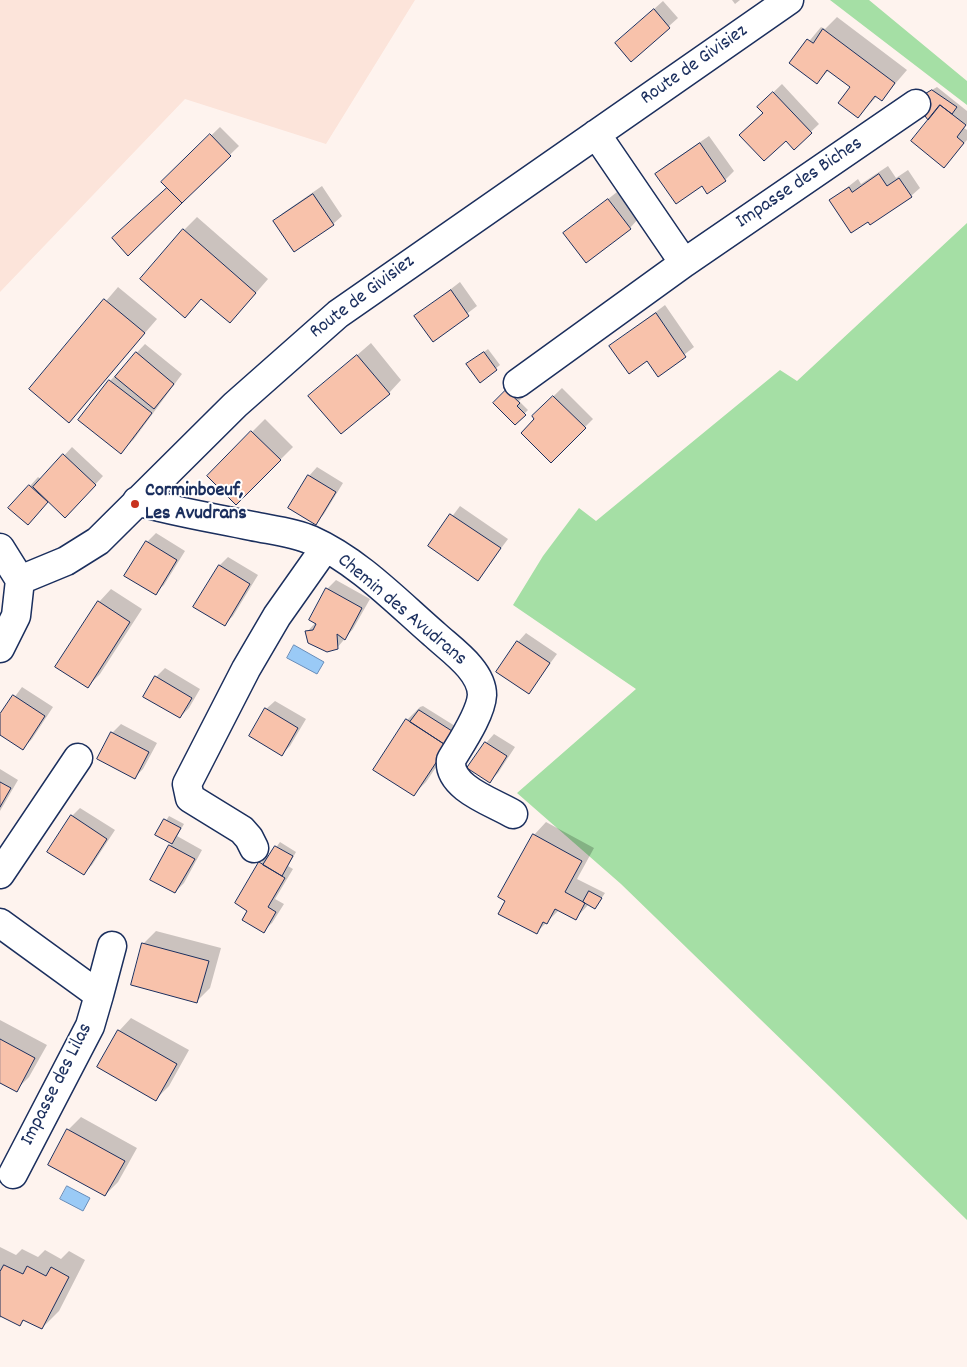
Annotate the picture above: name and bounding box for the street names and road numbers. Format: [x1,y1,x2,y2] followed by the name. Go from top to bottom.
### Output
[637,20,753,112] street label: Route de Givisiez
[732,133,868,235] street label: Impasse des Biches
[306,251,420,345] street label: Route de Givisiez
[331,550,471,672] street label: Chemin des Avudrans
[17,1020,99,1150] street label: Impasse des Lilas

